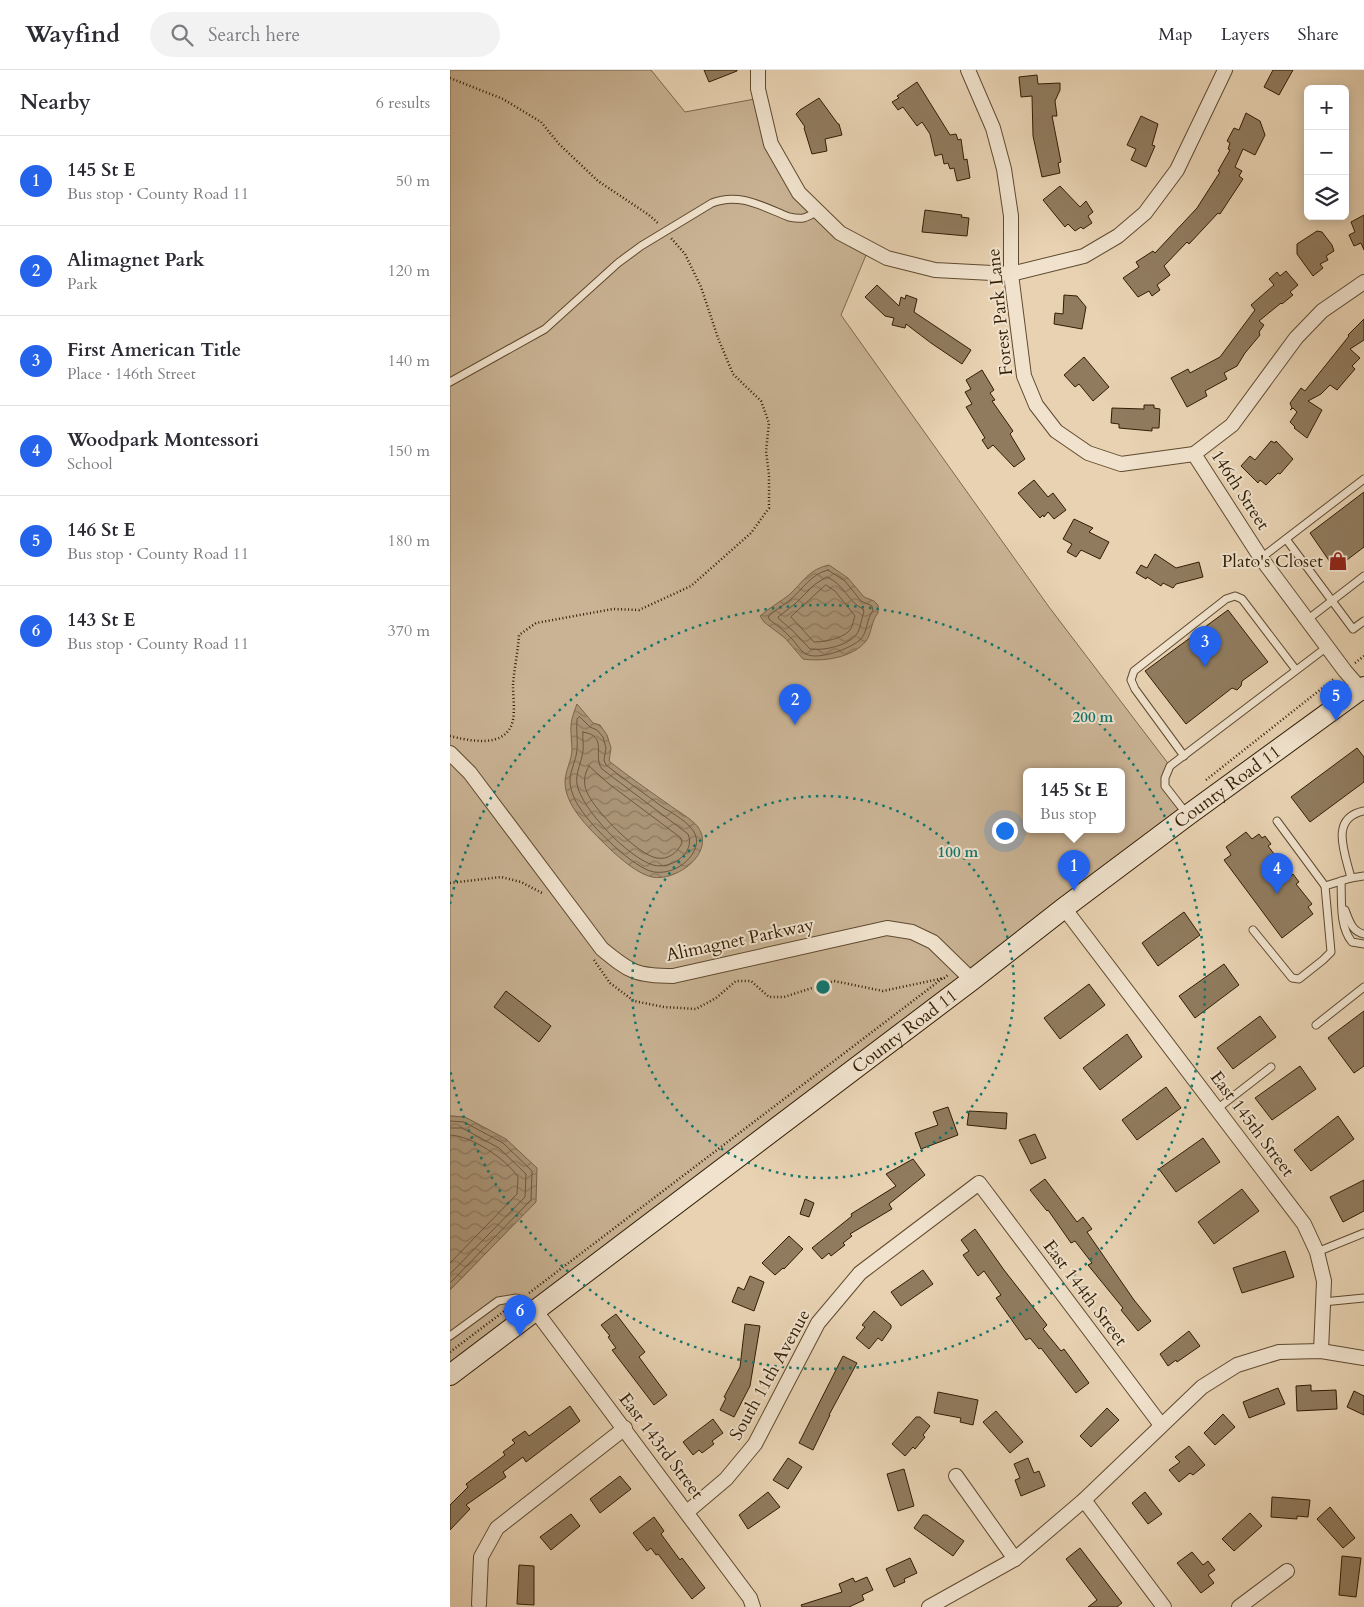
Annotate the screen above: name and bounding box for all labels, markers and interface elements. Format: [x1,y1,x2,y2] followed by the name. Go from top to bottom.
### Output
[150,12,500,57] search box
[25,18,120,51] text: Wayfind
[168,21,196,49] icon: search
[208,22,300,48] text: Search here
[1158,22,1193,47] text: Map
[1221,22,1270,47] text: Layers
[1298,22,1339,47] text: Share
[1304,85,1349,220] map controls
[1304,85,1349,130] button: +
[20,88,91,117] text: Nearby
[376,92,430,114] text: 6 results
[1304,130,1349,175] button: −
[67,157,135,183] text: 145 St E
[32,170,40,192] text: 1
[396,170,430,192] text: 50 m
[1304,175,1349,220] button: layers
[67,183,249,205] text: Bus stop · County Road 11
[67,247,205,273] text: Alimagnet Park
[981,247,1019,377] street label: Forest Park Lane
[32,260,40,282] text: 2
[388,260,430,282] text: 120 m
[67,273,98,295] text: Park
[67,337,241,363] text: First American Title
[32,350,40,372] text: 3
[388,350,430,372] text: 140 m
[67,363,196,385] text: Place · 146th Street
[67,427,259,453] text: Woodpark Montessori
[32,440,40,462] text: 4
[388,440,430,462] text: 150 m
[1205,445,1276,535] street label: 146th Street
[67,453,112,475] text: School
[67,517,135,543] text: 146 St E
[32,530,40,552] text: 5
[388,530,430,552] text: 180 m
[67,543,249,565] text: Bus stop · County Road 11
[1222,549,1323,574] place label: Plato's Closet
[1327,550,1349,572] shop icon: Plato's Closet
[67,607,135,633] text: 143 St E
[32,620,40,642] text: 6
[388,620,430,642] text: 370 m
[1189,626,1221,667] pin: 3
[67,633,249,655] text: Bus stop · County Road 11
[1320,680,1352,721] pin: 5
[779,684,811,725] pin: 2
[1073,707,1114,727] text: 200 m
[1169,739,1286,834] street label: County Road 11
[1023,768,1125,833] popup
[1040,777,1108,803] text: 145 St E
[1040,803,1097,825] text: Bus stop
[992,818,1018,844] your location
[938,842,979,862] text: 100 m
[1058,850,1090,891] pin: 1
[1261,853,1293,894] pin: 4
[664,912,817,968] street label: Alimagnet Parkway
[814,978,832,996] centre of rings
[847,983,963,1079] street label: County Road 11
[1204,1066,1300,1182] street label: East 145th Street
[1037,1235,1133,1351] street label: East 144th Street
[504,1295,536,1336] pin: 6
[724,1305,816,1445] street label: South 11th Avenue
[613,1388,709,1505] street label: East 143rd Street

